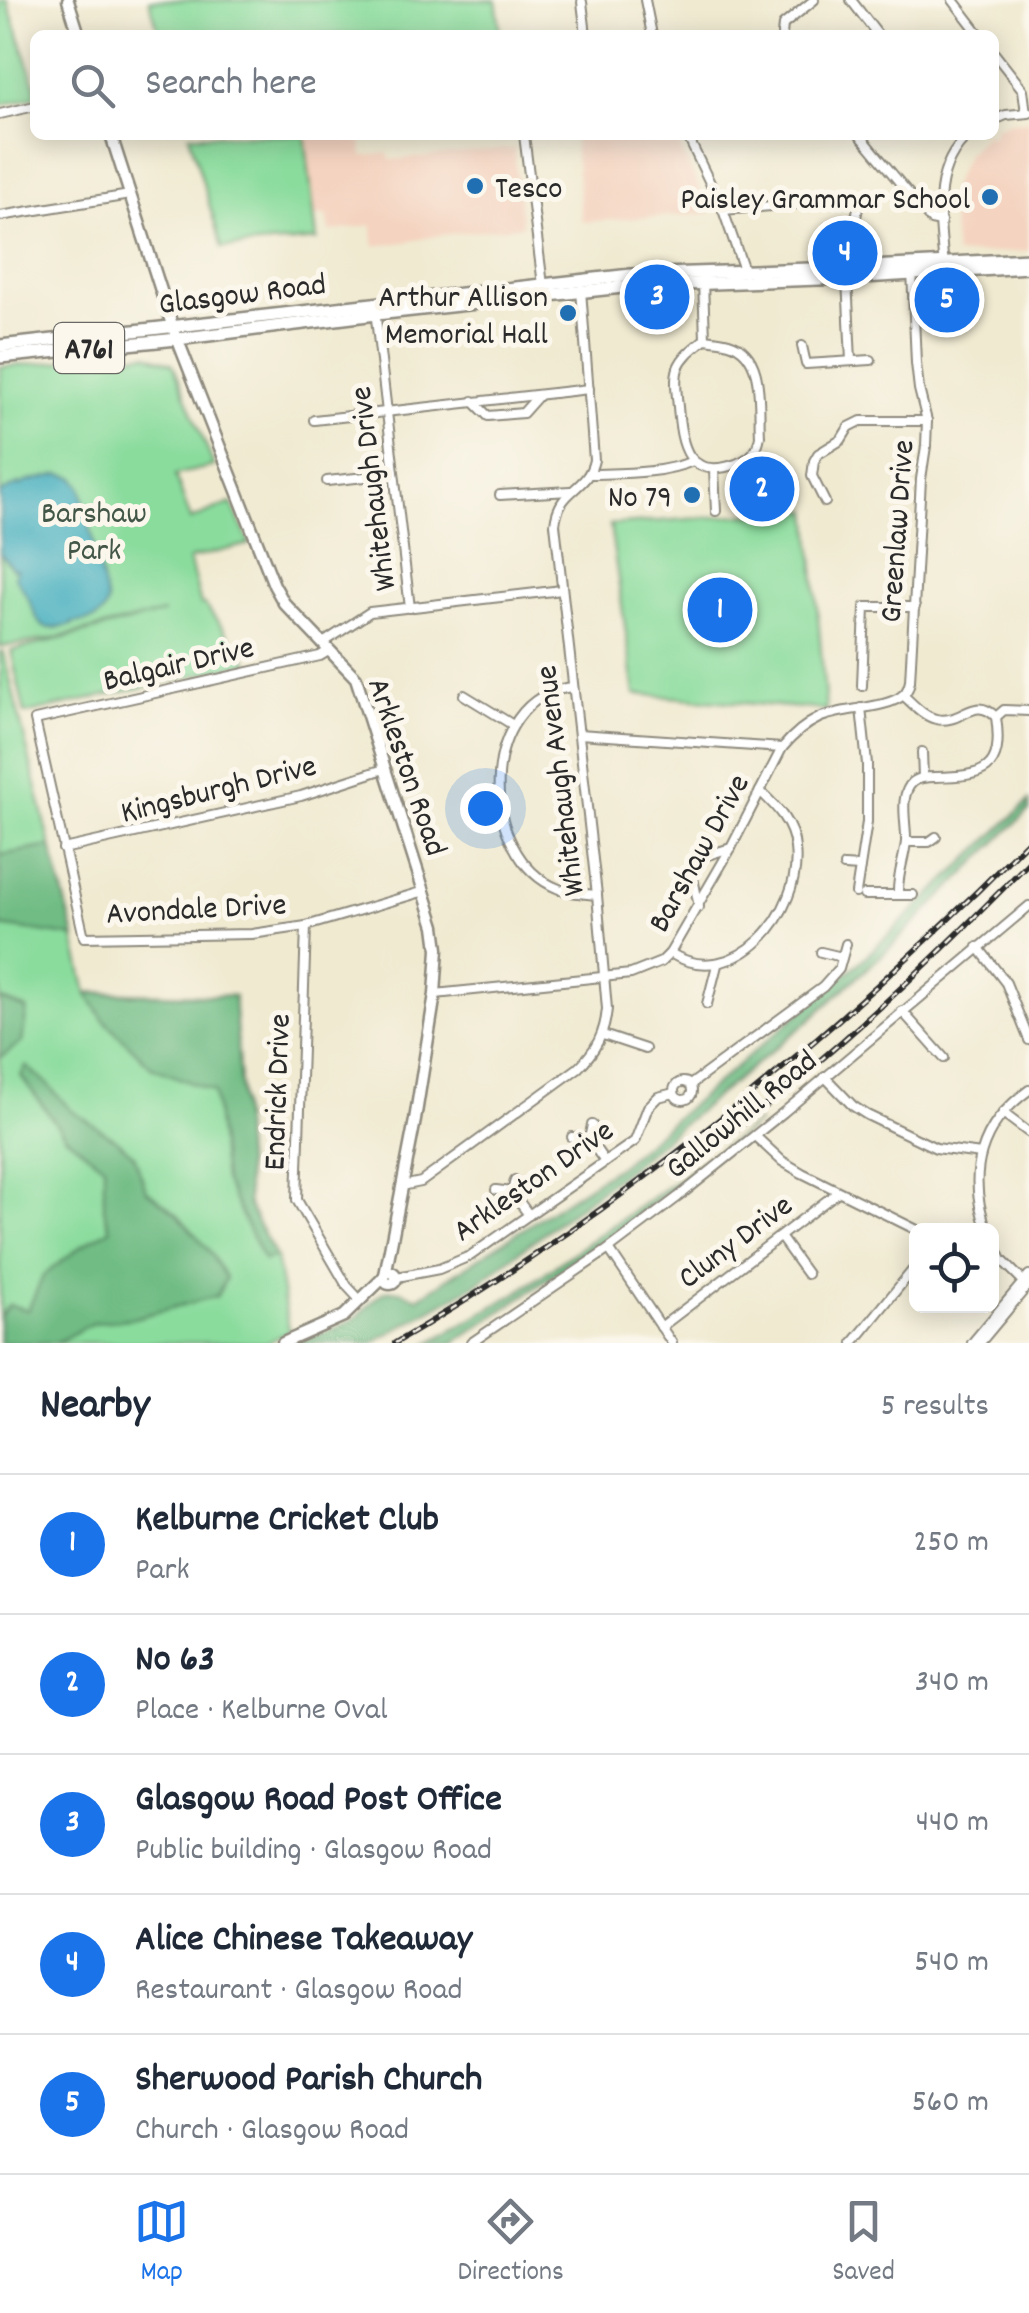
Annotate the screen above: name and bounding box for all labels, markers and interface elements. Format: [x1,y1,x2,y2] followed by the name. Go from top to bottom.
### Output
[30,30,999,140] search box
[65,58,120,113] icon: search
[145,58,317,113] text: Search here
[495,168,562,214] place label: Tesco
[464,175,486,197] marker: Tesco
[680,179,970,225] place label: Paisley Grammar School
[979,186,1001,208] marker: Paisley Grammar School
[812,216,878,290] pin: 4
[624,260,690,334] pin: 3
[914,262,980,338] pin: 5
[156,264,329,330] street label: Glasgow Road
[378,277,548,360] place label: Arthur Allison Memorial Hall
[557,302,579,324] marker: Arthur Allison Memorial Hall
[54,323,124,373] road number: A761
[341,383,411,593] street label: Whitehaugh Drive
[871,438,929,624] street label: Greenlaw Drive
[730,452,794,526] pin: 2
[608,477,672,523] place label: No 79
[681,484,703,506] marker: No 79
[41,493,147,576] park label: Barshaw Park
[688,572,752,648] pin: 1
[99,627,259,707] street label: Balgair Drive
[526,663,600,898] street label: Whitehaugh Avenue
[352,672,456,863] street label: Arkleston Road
[117,745,322,838] street label: Kingsburgh Drive
[639,767,764,942] street label: Barshaw Drive
[460,783,511,834] your location
[105,884,288,940] street label: Avondale Drive
[254,1013,306,1171] street label: Endrick Drive
[657,1041,829,1193] street label: Gallowhill Road
[445,1110,625,1256] street label: Arkleston Drive
[670,1185,804,1303] street label: Cluny Drive
[909,1223,999,1313] map controls
[909,1223,999,1313] button: locate
[40,1378,150,1438] text: Nearby
[881,1385,989,1431] text: 5 results
[135,1494,439,1549] text: Kelburne Cricket Club
[69,1521,76,1567] text: 1
[913,1521,989,1567] text: 250 m
[135,1549,190,1595] text: Park
[135,1634,215,1689] text: No 63
[66,1661,79,1707] text: 2
[915,1661,989,1707] text: 340 m
[135,1689,388,1735] text: Place · Kelburne Oval
[135,1774,502,1829] text: Glasgow Road Post Office
[65,1801,80,1847] text: 3
[916,1801,989,1847] text: 440 m
[135,1829,492,1875] text: Public building · Glasgow Road
[135,1914,472,1969] text: Alice Chinese Takeaway
[66,1941,79,1987] text: 4
[914,1941,989,1987] text: 540 m
[135,1969,463,2015] text: Restaurant · Glasgow Road
[135,2054,482,2109] text: Sherwood Parish Church
[65,2081,80,2127] text: 5
[912,2081,989,2127] text: 560 m
[135,2109,409,2155] text: Church · Glasgow Road
[134,2194,189,2294] tab: Map
[458,2194,564,2294] tab: Directions
[832,2194,895,2294] tab: Saved

